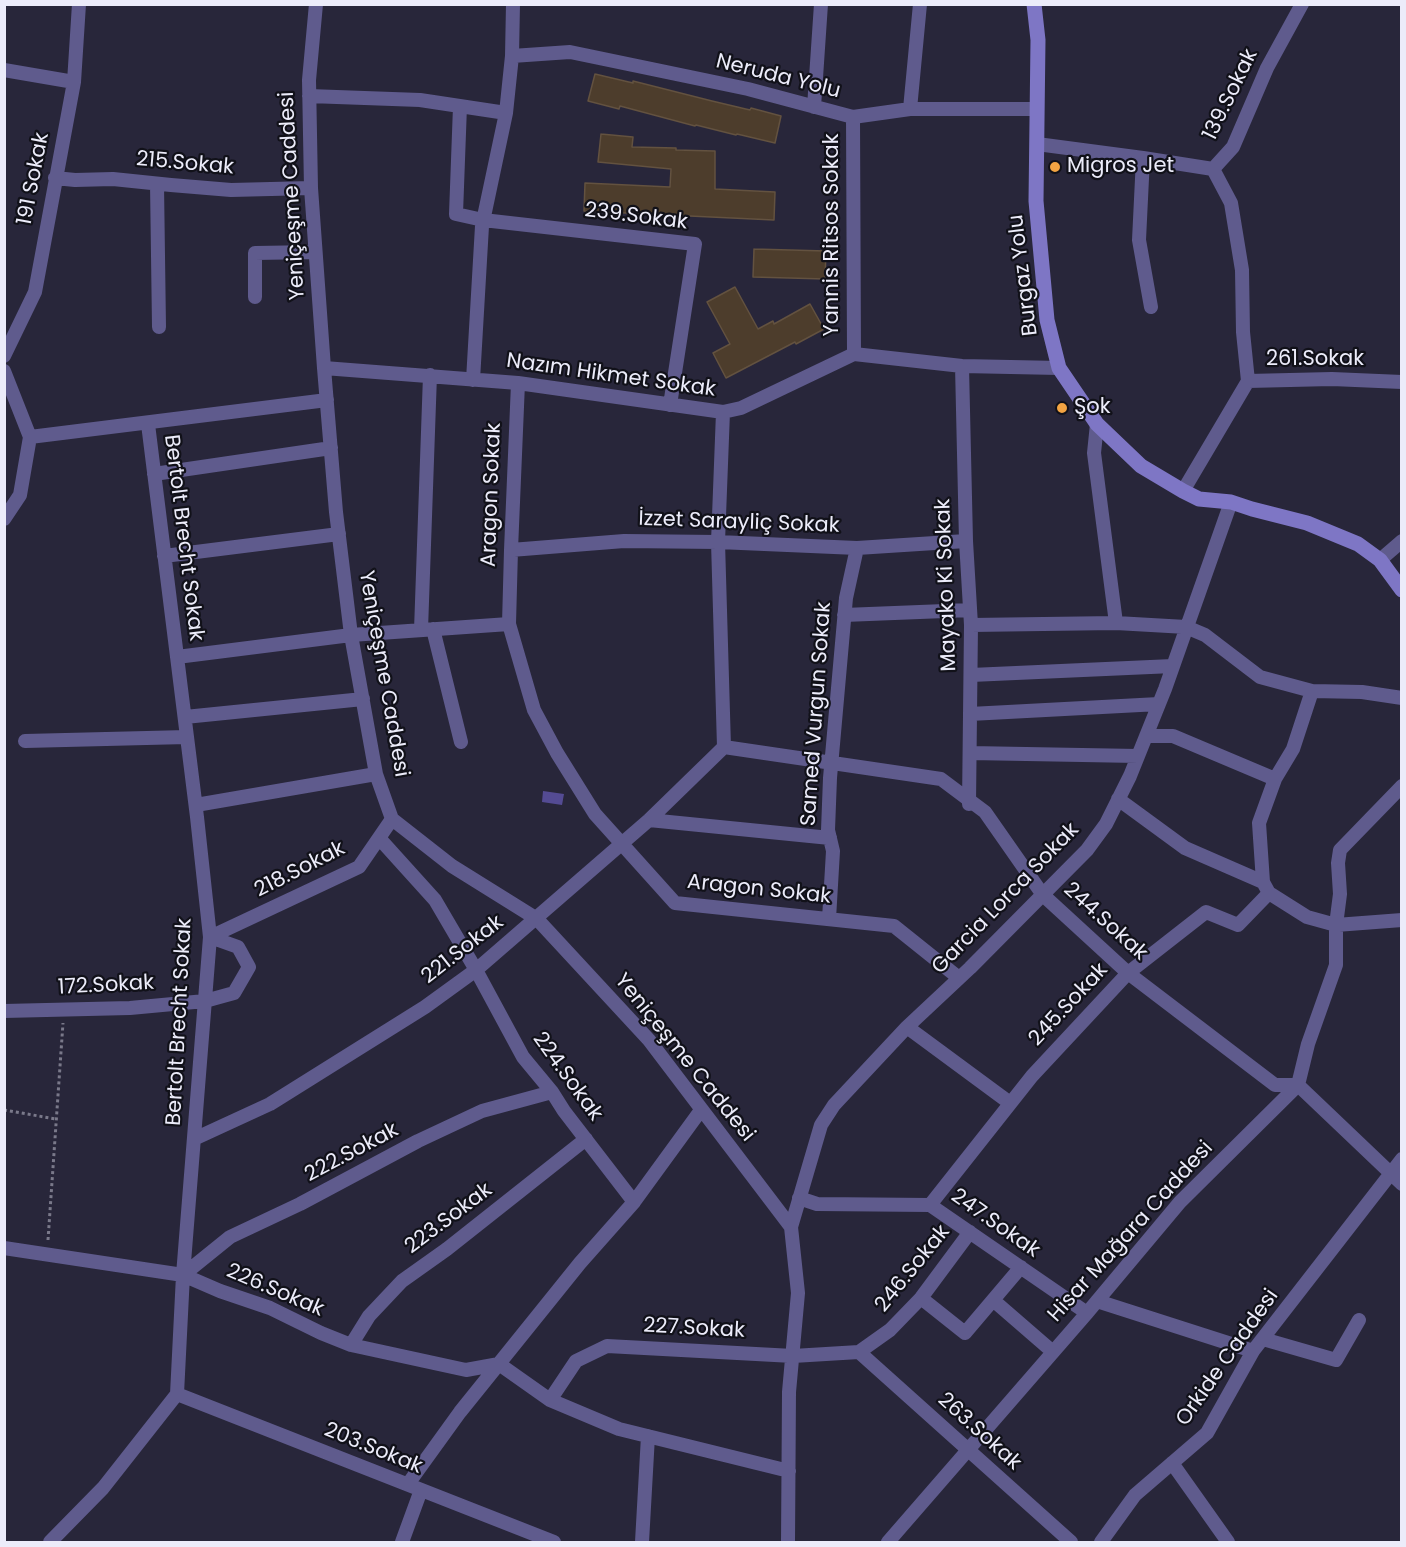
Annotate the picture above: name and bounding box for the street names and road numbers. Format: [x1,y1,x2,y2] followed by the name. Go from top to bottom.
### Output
[1198,45,1264,145] street label: 139.Sokak
[713,49,843,105] street label: Neruda Yolu
[275,91,311,301] street label: Yeniçeşme Caddesi
[13,131,55,227] street label: 191 Sokak
[820,133,846,337] street label: Yannis Ritsos Sokak
[135,147,235,181] street label: 215.Sokak
[583,198,689,236] street label: 239.Sokak
[1004,213,1044,337] street label: Burgaz Yolu
[1266,347,1364,373] street label: 261.Sokak
[505,349,717,403] street label: Nazım Hikmet Sokak
[477,422,507,568] street label: Aragon Sokak
[158,433,208,643] street label: Bertolt Brecht Sokak
[931,498,963,672] street label: Mayako Ki Sokak
[638,507,840,539] street label: İzzet Sarayliç Sokak
[352,569,414,779] street label: Yeniçeşme Caddesi
[797,601,837,827] street label: Samed Vurgun Sokak
[927,818,1085,980] street label: Garcia Lorca Sokak
[251,837,349,903] street label: 218.Sokak
[686,870,832,910] street label: Aragon Sokak
[1058,878,1152,966] street label: 244.Sokak
[417,910,509,990] street label: 221.Sokak
[162,917,198,1127] street label: Bertolt Brecht Sokak
[1024,958,1114,1052] street label: 245.Sokak
[608,969,760,1147] street label: Yeniçeşme Caddesi
[57,971,155,1001] street label: 172.Sokak
[526,1028,608,1126] street label: 224.Sokak
[301,1118,403,1188] street label: 222.Sokak
[1043,1136,1219,1328] street label: Hisar Mağara Caddesi
[400,1178,498,1260] street label: 223.Sokak
[946,1184,1044,1264] street label: 247.Sokak
[870,1220,956,1318] street label: 246.Sokak
[222,1259,328,1323] street label: 226.Sokak
[1171,1285,1285,1431] street label: Orkide Caddesi
[643,1314,745,1344] street label: 227.Sokak
[932,1388,1026,1476] street label: 263.Sokak
[320,1418,426,1480] street label: 203.Sokak

